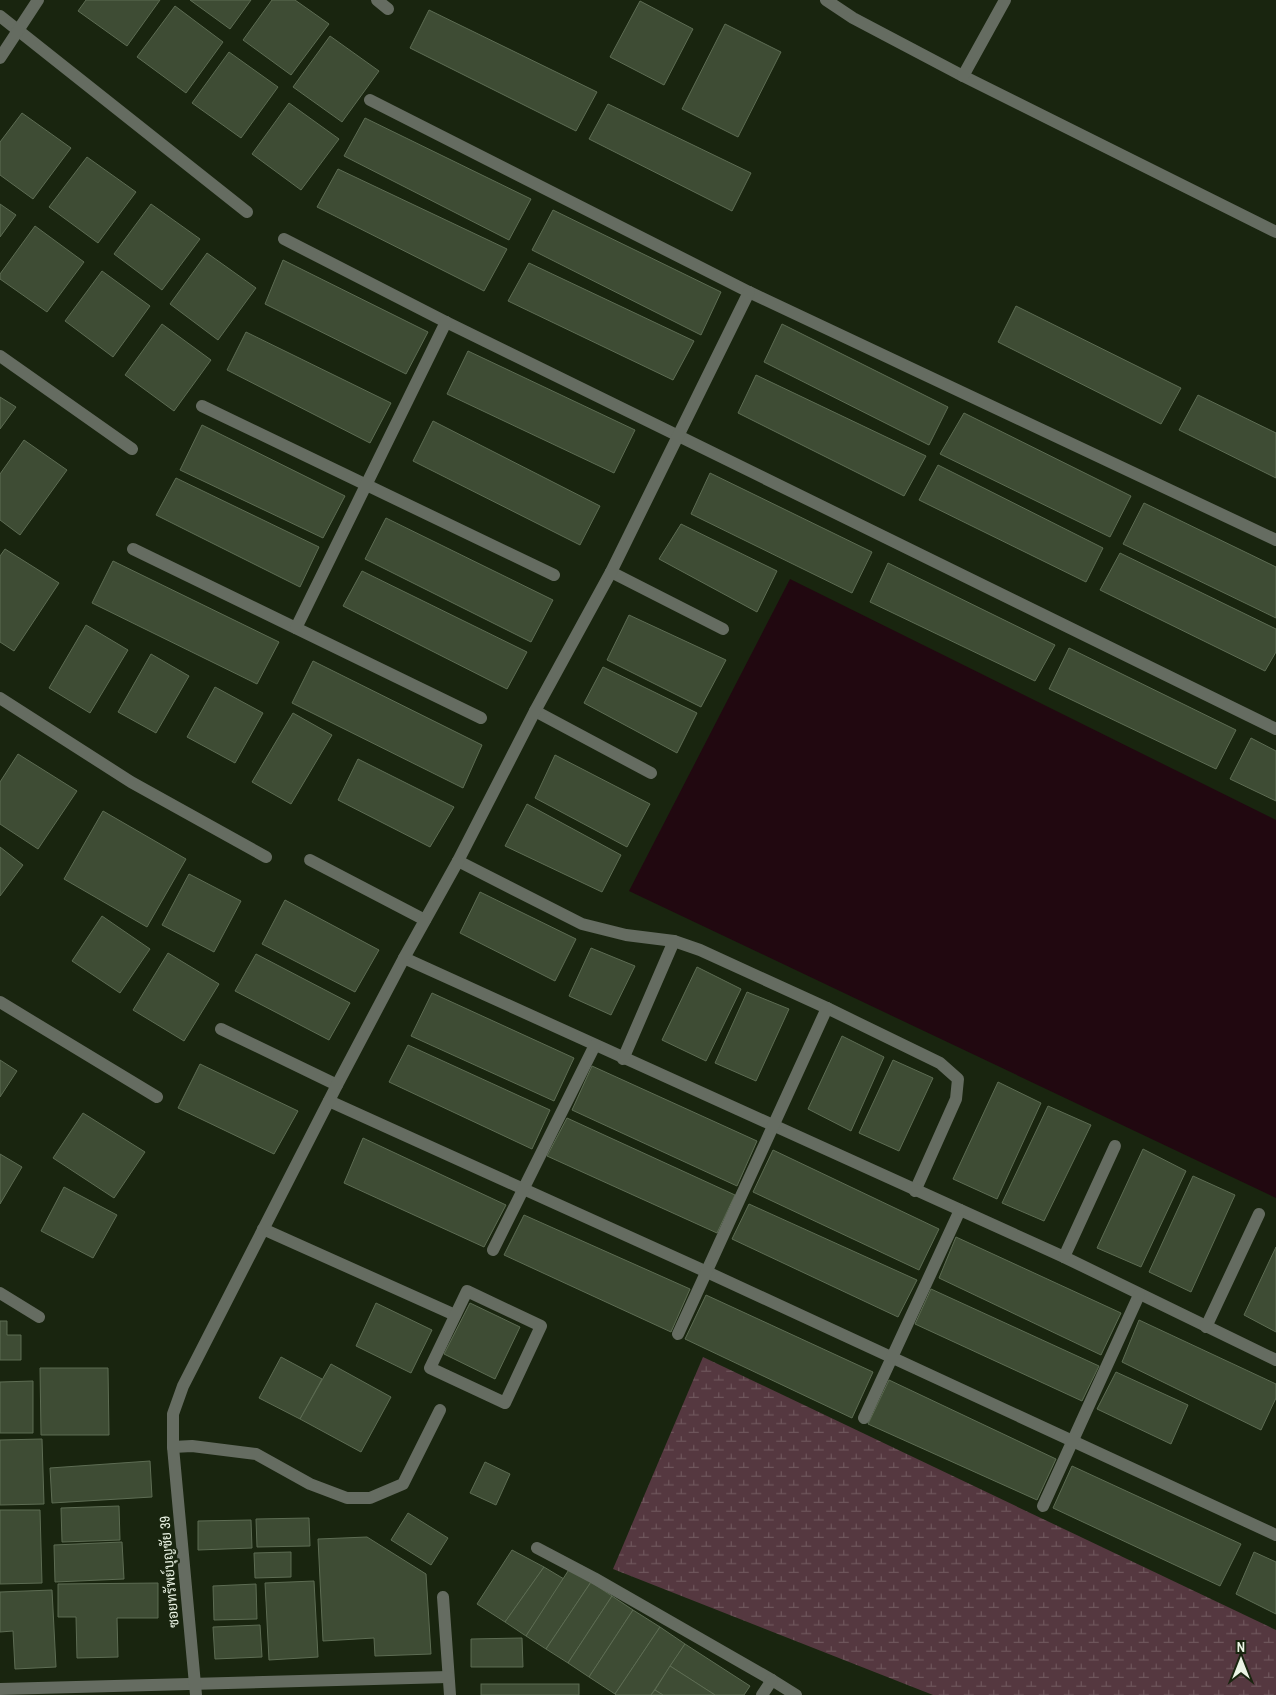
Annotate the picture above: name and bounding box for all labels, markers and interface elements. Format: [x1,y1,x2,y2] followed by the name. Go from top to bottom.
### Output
[155,1515,184,1629] street label: ซอยทรัพย์บุญชัย 39
[1216,1635,1266,1685] north arrow
[1237,1638,1245,1656] text: N

